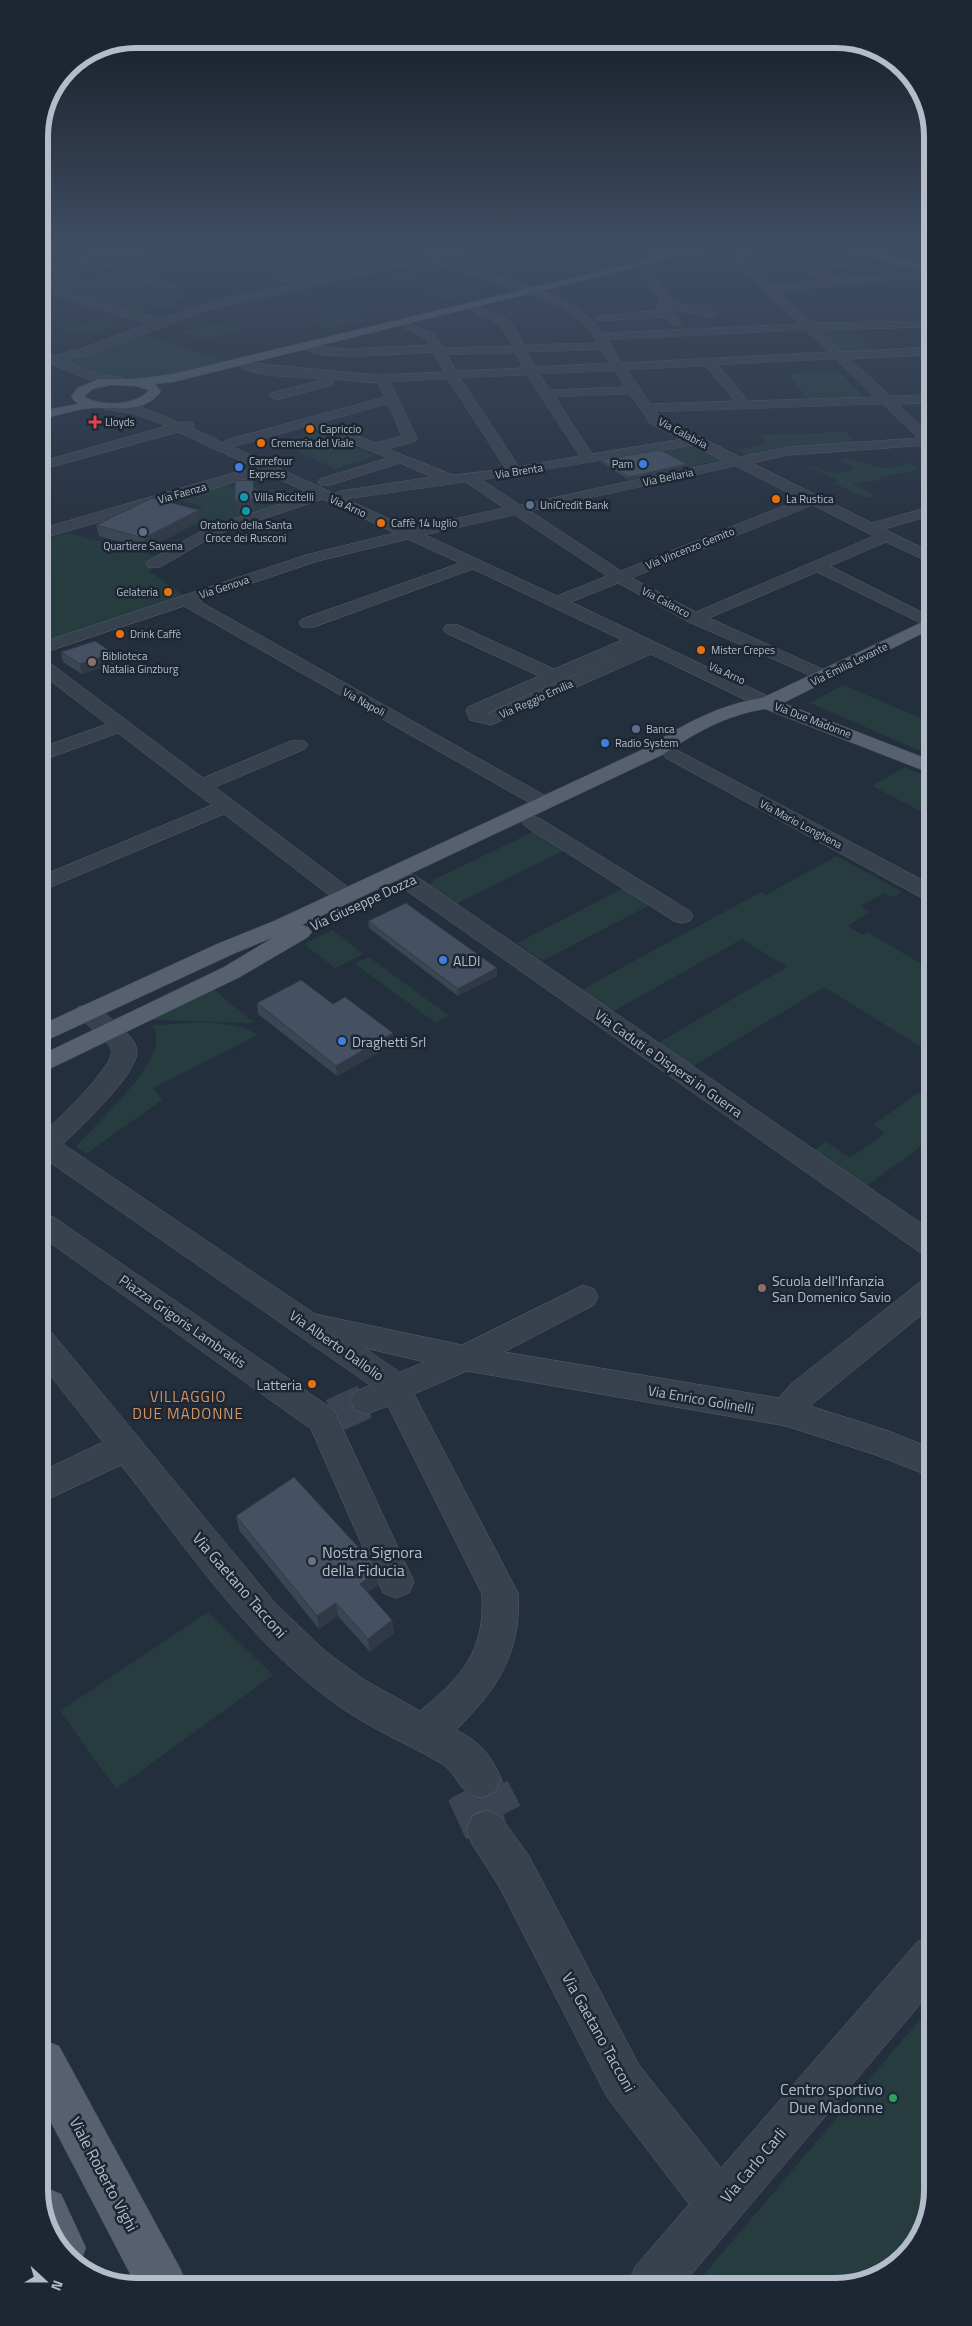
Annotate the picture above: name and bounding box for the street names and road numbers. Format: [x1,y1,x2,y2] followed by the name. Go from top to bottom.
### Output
[655,413,711,453] street label: Via Calabria
[494,459,544,483] street label: Via Brenta
[641,464,695,490] street label: Via Bellaria
[156,478,209,508] street label: Via Faenza
[327,491,369,521] street label: Via Arno
[643,523,737,573] street label: Via Vincenzo Gemito
[197,571,251,603] street label: Via Genova
[639,583,693,622] street label: Via Calanco
[808,638,891,690] street label: Via Emilia Levante
[706,658,748,688] street label: Via Arno
[497,675,576,722] street label: Via Reggio Emilia
[340,684,388,720] street label: Via Napoli
[772,698,854,742] street label: Via Due Madonne
[757,795,846,853] street label: Via Mario Longhena
[306,868,420,936] street label: Via Giuseppe Dozza
[591,1004,747,1122] street label: Via Caduti e Dispersi in Guerra
[115,1269,251,1373] street label: Piazza Grigoris Lambrakis
[285,1305,389,1385] street label: Via Alberto Dallolio
[646,1379,756,1419] street label: Via Enrico Golinelli
[187,1527,293,1643] street label: Via Gaetano Tacconi
[556,1968,642,2096] street label: Via Gaetano Tacconi
[64,2112,144,2236] street label: Viale Roberto Vighi
[714,2122,792,2208] street label: Via Carlo Carli

